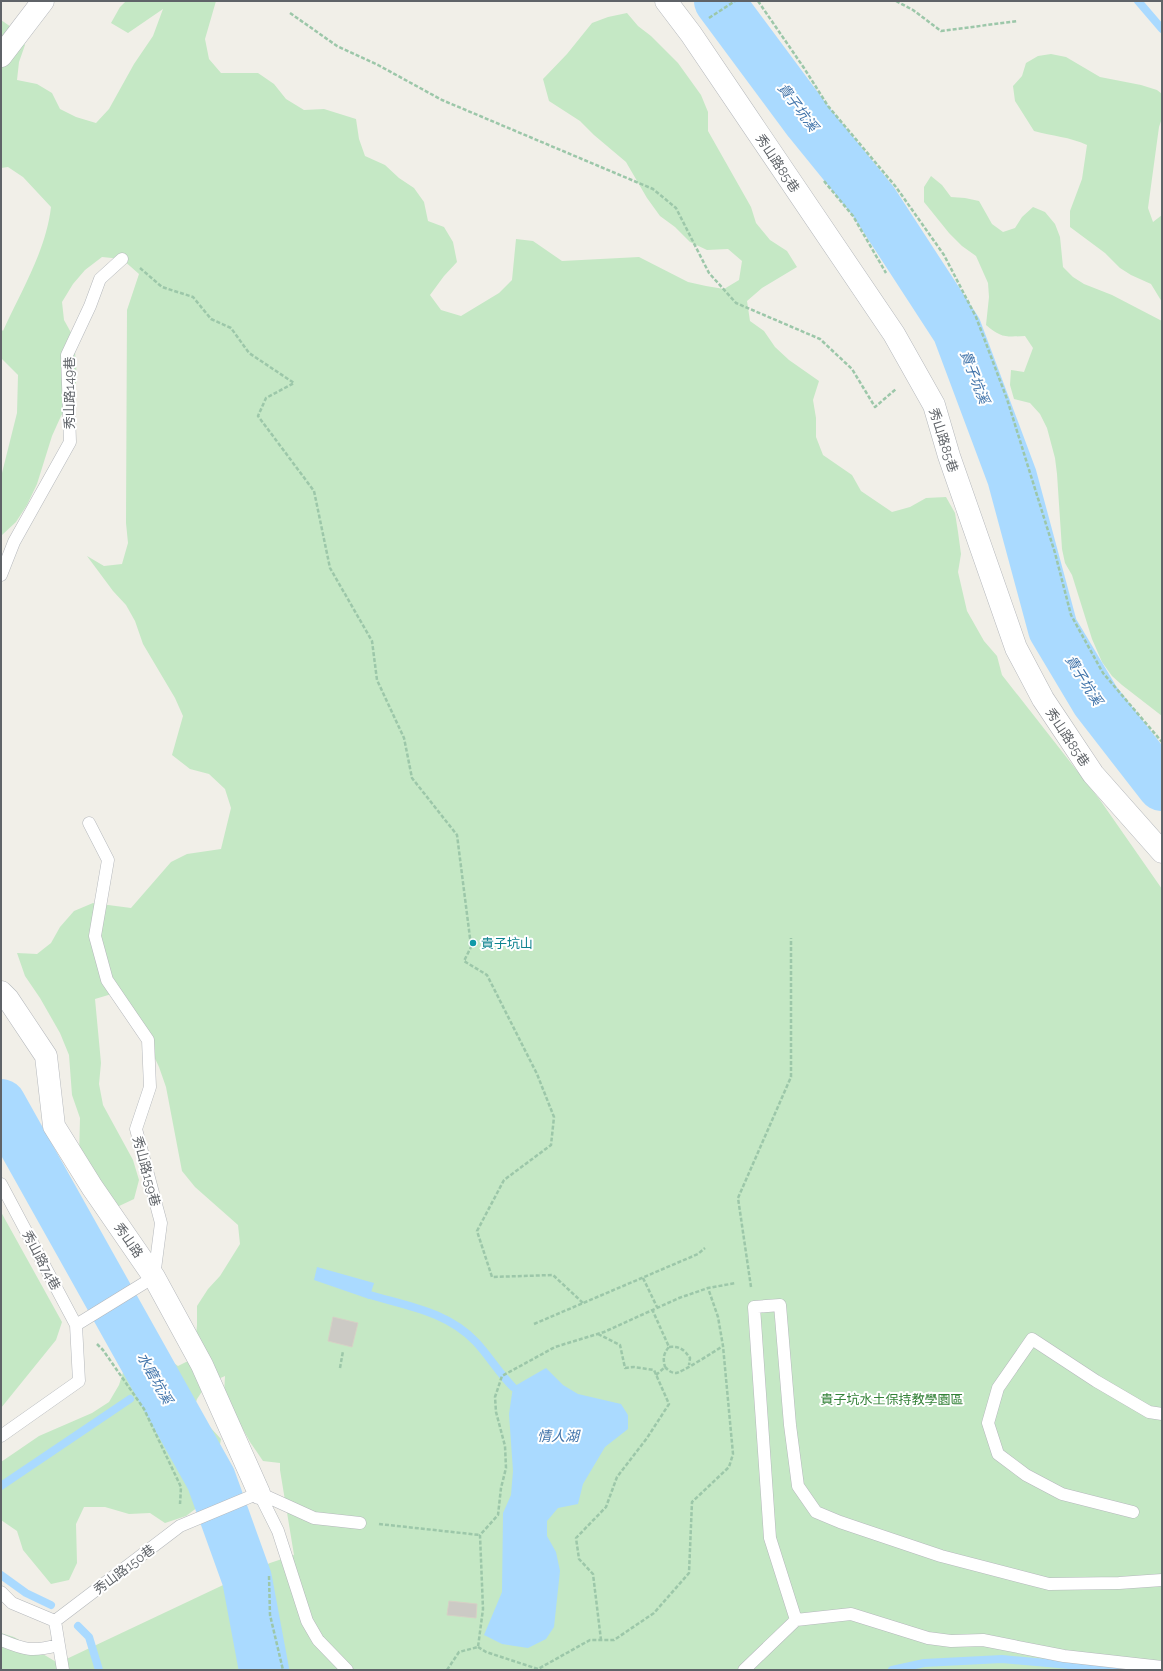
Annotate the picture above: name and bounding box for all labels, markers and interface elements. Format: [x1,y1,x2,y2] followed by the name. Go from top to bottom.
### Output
[775,80,822,136] water label: 貴子坑溪
[753,131,802,195] street label: 秀山路85巷
[957,348,993,408] water label: 貴子坑溪
[62,357,77,429] street label: 秀山路149巷
[926,406,961,474] street label: 秀山路85巷
[1062,652,1107,710] water label: 貴子坑溪
[1043,705,1092,769] street label: 秀山路85巷
[481,936,533,951] place label: 貴子坑山
[468,938,478,948] marker: 貴子坑山
[130,1134,163,1208] street label: 秀山路159巷
[111,1220,146,1261] street label: 秀山路
[20,1228,64,1293] street label: 秀山路74巷
[134,1350,177,1408] water label: 水磨坑溪
[820,1392,964,1407] park label: 貴子坑水土保持教學園區
[537,1428,581,1444] water label: 情人湖
[91,1542,158,1597] street label: 秀山路150巷

